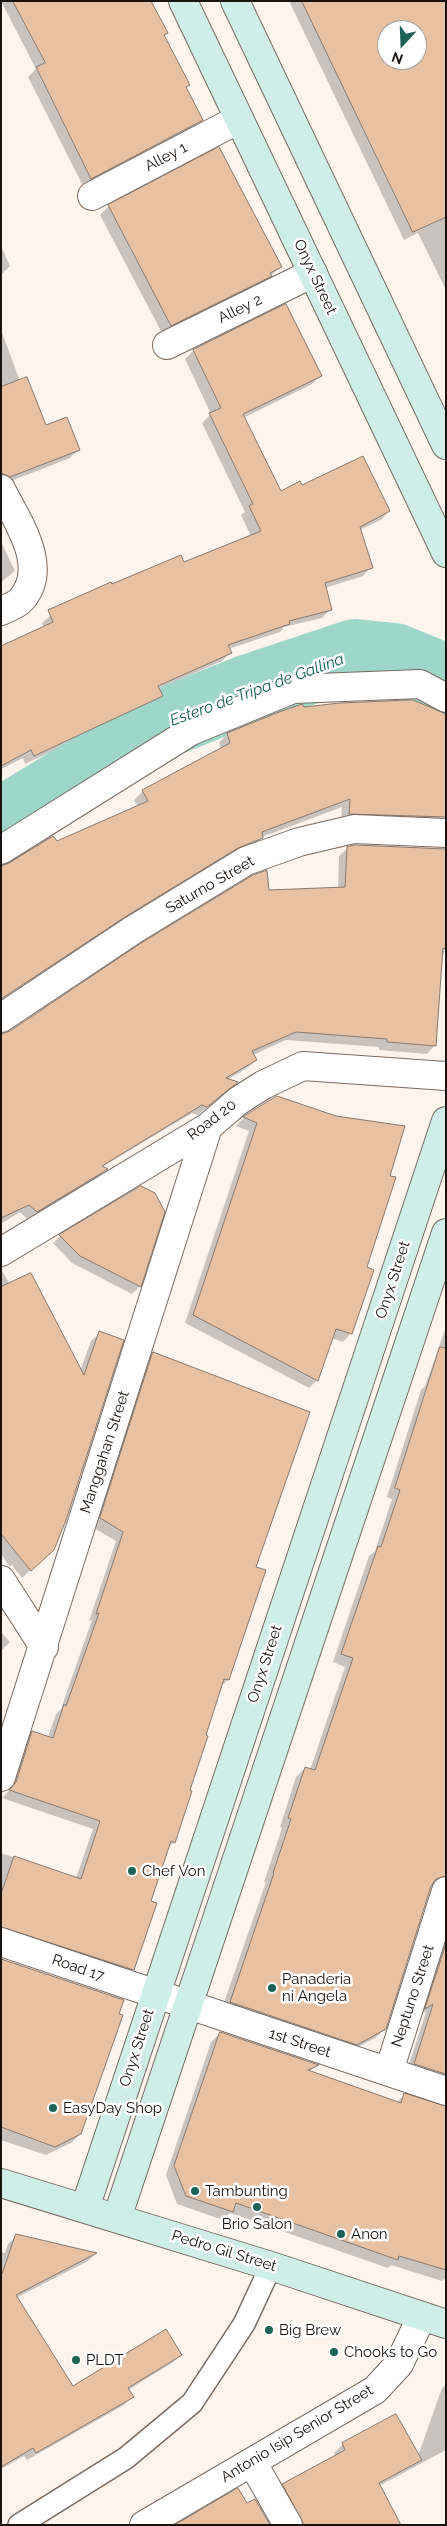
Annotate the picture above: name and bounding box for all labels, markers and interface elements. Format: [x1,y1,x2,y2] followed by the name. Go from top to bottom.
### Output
[377,20,427,70] north arrow
[389,49,405,68] text: N
[142,138,190,176] street label: Alley 1
[290,237,340,317] street label: Onyx Street
[215,291,265,327] street label: Alley 2
[167,650,347,730] water label: Estero de Tripa de Gallina
[162,852,258,918] street label: Saturno Street
[184,1096,240,1144] street label: Road 20
[372,1239,414,1321] street label: Onyx Street
[77,1388,133,1516] street label: Manggahan Street
[244,1623,286,1705] street label: Onyx Street
[142,1862,205,1880] place label: Chef Von
[126,1865,138,1877] marker: Chef Von
[388,1943,438,2049] street label: Neptuno Street
[49,1951,107,1985] street label: Road 17
[282,1970,351,2005] place label: Panaderia ni Angela
[266,1982,278,1994] marker: Panaderia ni Angela
[116,2007,158,2089] street label: Onyx Street
[267,2025,333,2061] street label: 1st Street
[63,2099,162,2117] place label: EasyDay Shop
[47,2102,59,2114] marker: EasyDay Shop
[205,2182,288,2200] place label: Tambunting
[189,2185,201,2197] marker: Tambunting
[251,2201,263,2213] marker: Brio Salon
[222,2215,292,2233] place label: Brio Salon
[351,2225,388,2243] place label: Anon
[169,2227,279,2275] street label: Pedro Gil Street
[335,2228,347,2240] marker: Anon
[279,2321,341,2339] place label: Big Brew
[263,2324,275,2336] marker: Big Brew
[344,2343,437,2361] place label: Chooks to Go
[328,2346,340,2358] marker: Chooks to Go
[86,2351,124,2369] place label: PLDT
[70,2354,82,2366] marker: PLDT
[218,2381,376,2487] street label: Antonio Isip Senior Street

